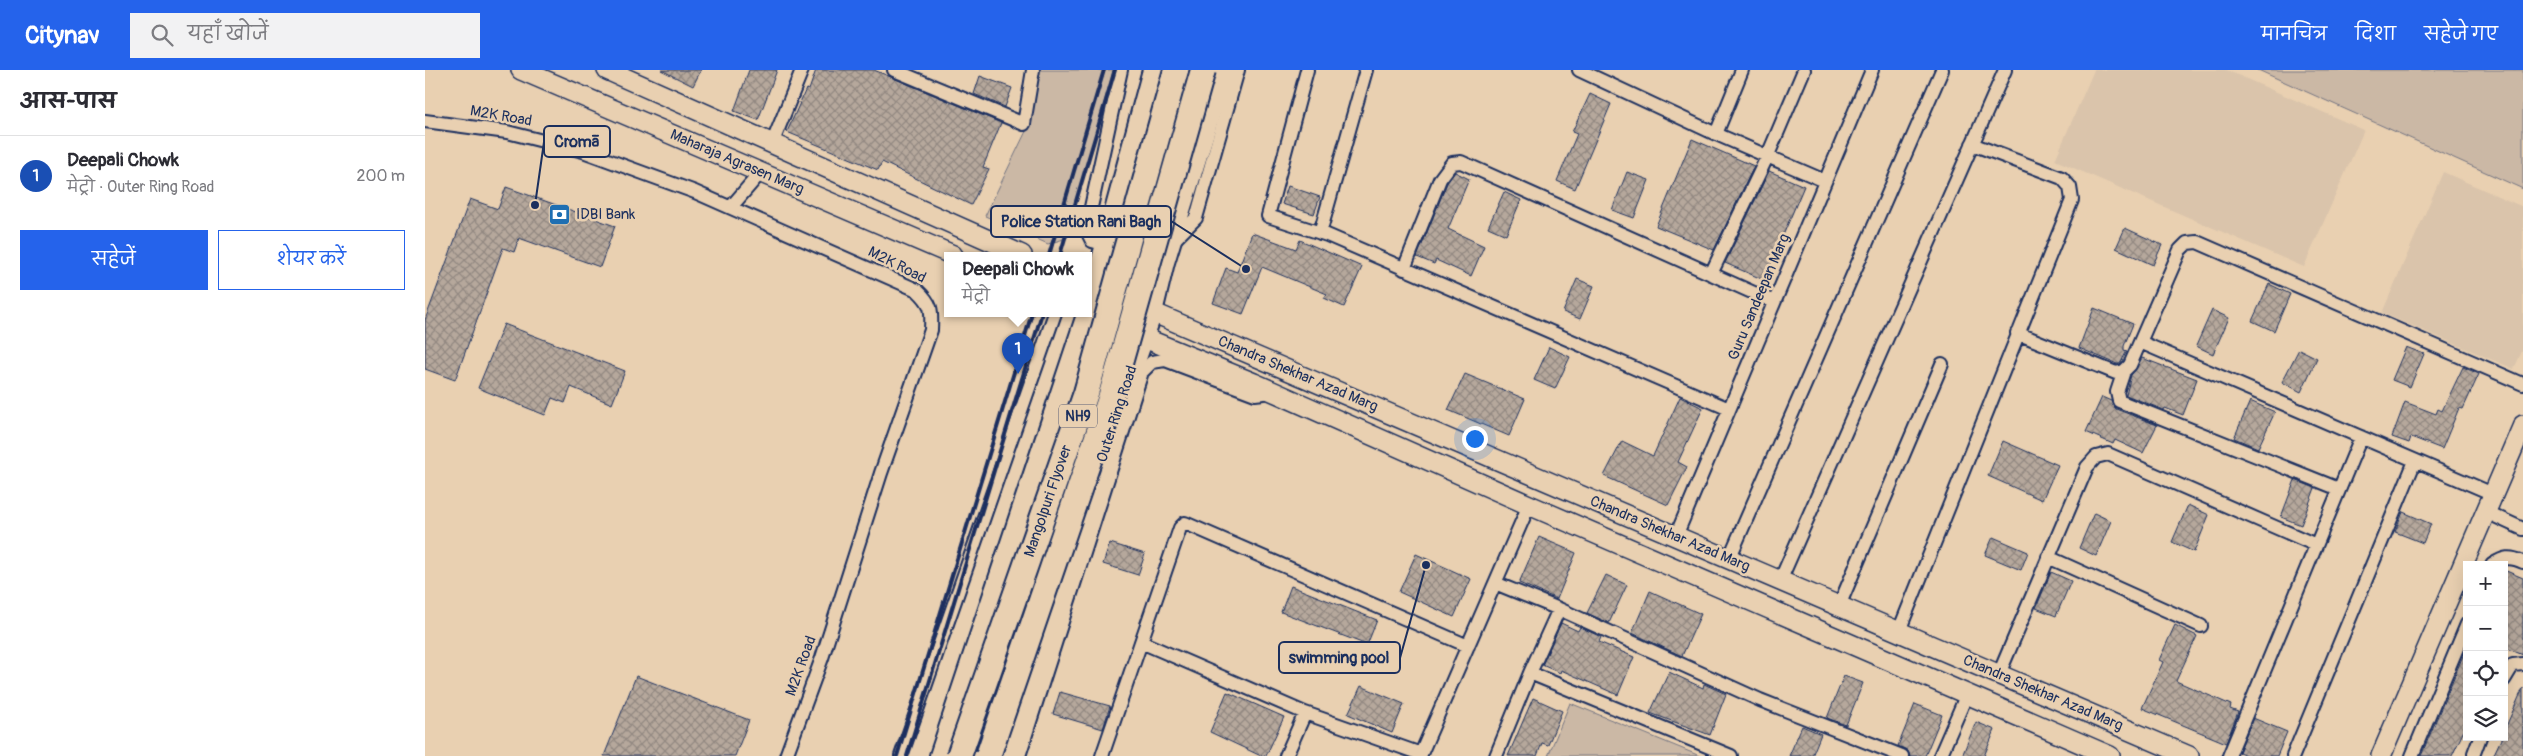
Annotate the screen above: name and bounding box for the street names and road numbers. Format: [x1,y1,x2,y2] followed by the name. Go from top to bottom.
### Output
[469,101,533,131] street label: M2K Road
[667,125,807,199] street label: Maharaja Agrasen Marg
[1724,231,1794,363] street label: Guru Sandeepan Marg
[865,242,929,288] street label: M2K Road
[1215,332,1381,416] street label: Chandra Shekhar Azad Marg
[1092,363,1142,465] street label: Outer Ring Road
[1059,404,1097,428] road number: NH9
[1020,442,1076,560] street label: Mangolpuri Flyover
[1587,492,1753,576] street label: Chandra Shekhar Azad Marg
[781,633,821,699] street label: M2K Road
[1960,651,2126,735] street label: Chandra Shekhar Azad Marg

